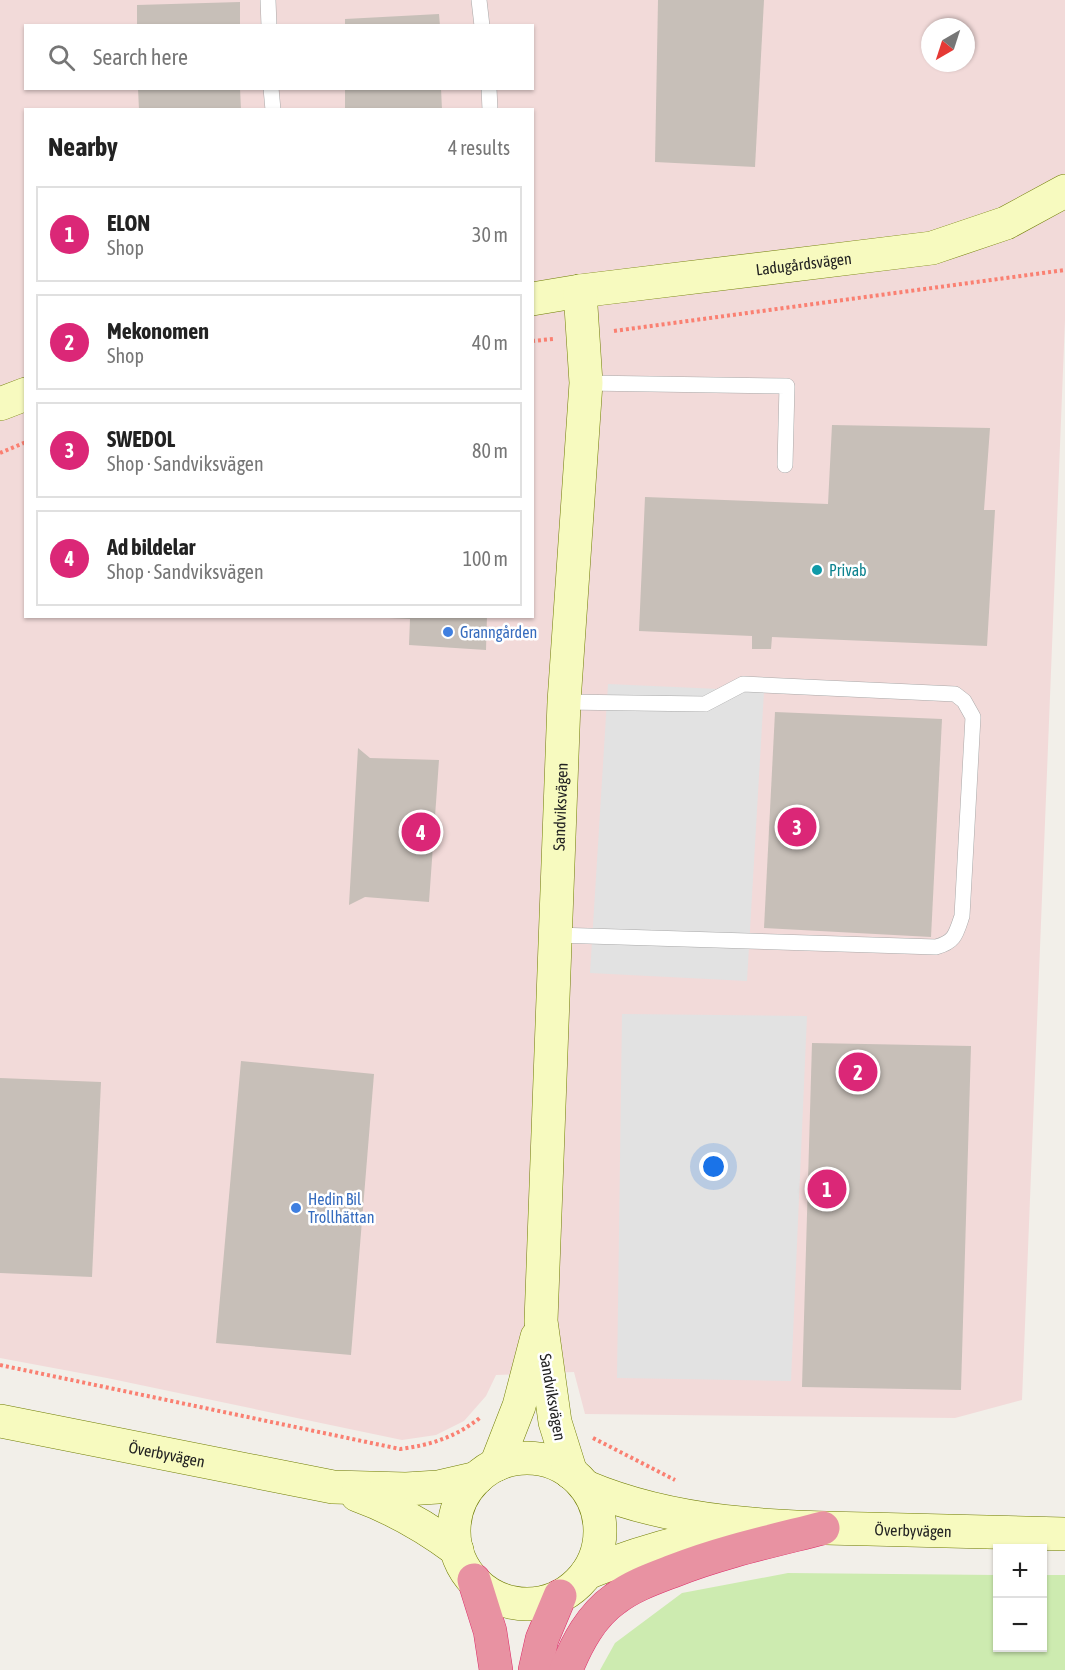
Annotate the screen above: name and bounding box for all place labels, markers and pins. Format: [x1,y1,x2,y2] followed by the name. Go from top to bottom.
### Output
[829,561,867,579] place label: Privab
[810,563,824,577] marker: Privab
[460,623,537,642] place label: Granngården
[441,625,455,639] marker: Granngården
[778,804,816,850] pin: 3
[402,810,440,854] pin: 4
[838,1050,878,1094] pin: 2
[808,1166,846,1212] pin: 1
[308,1190,374,1226] place label: Hedin Bil Trollhättan
[289,1201,303,1215] marker: Hedin Bil Trollhättan

